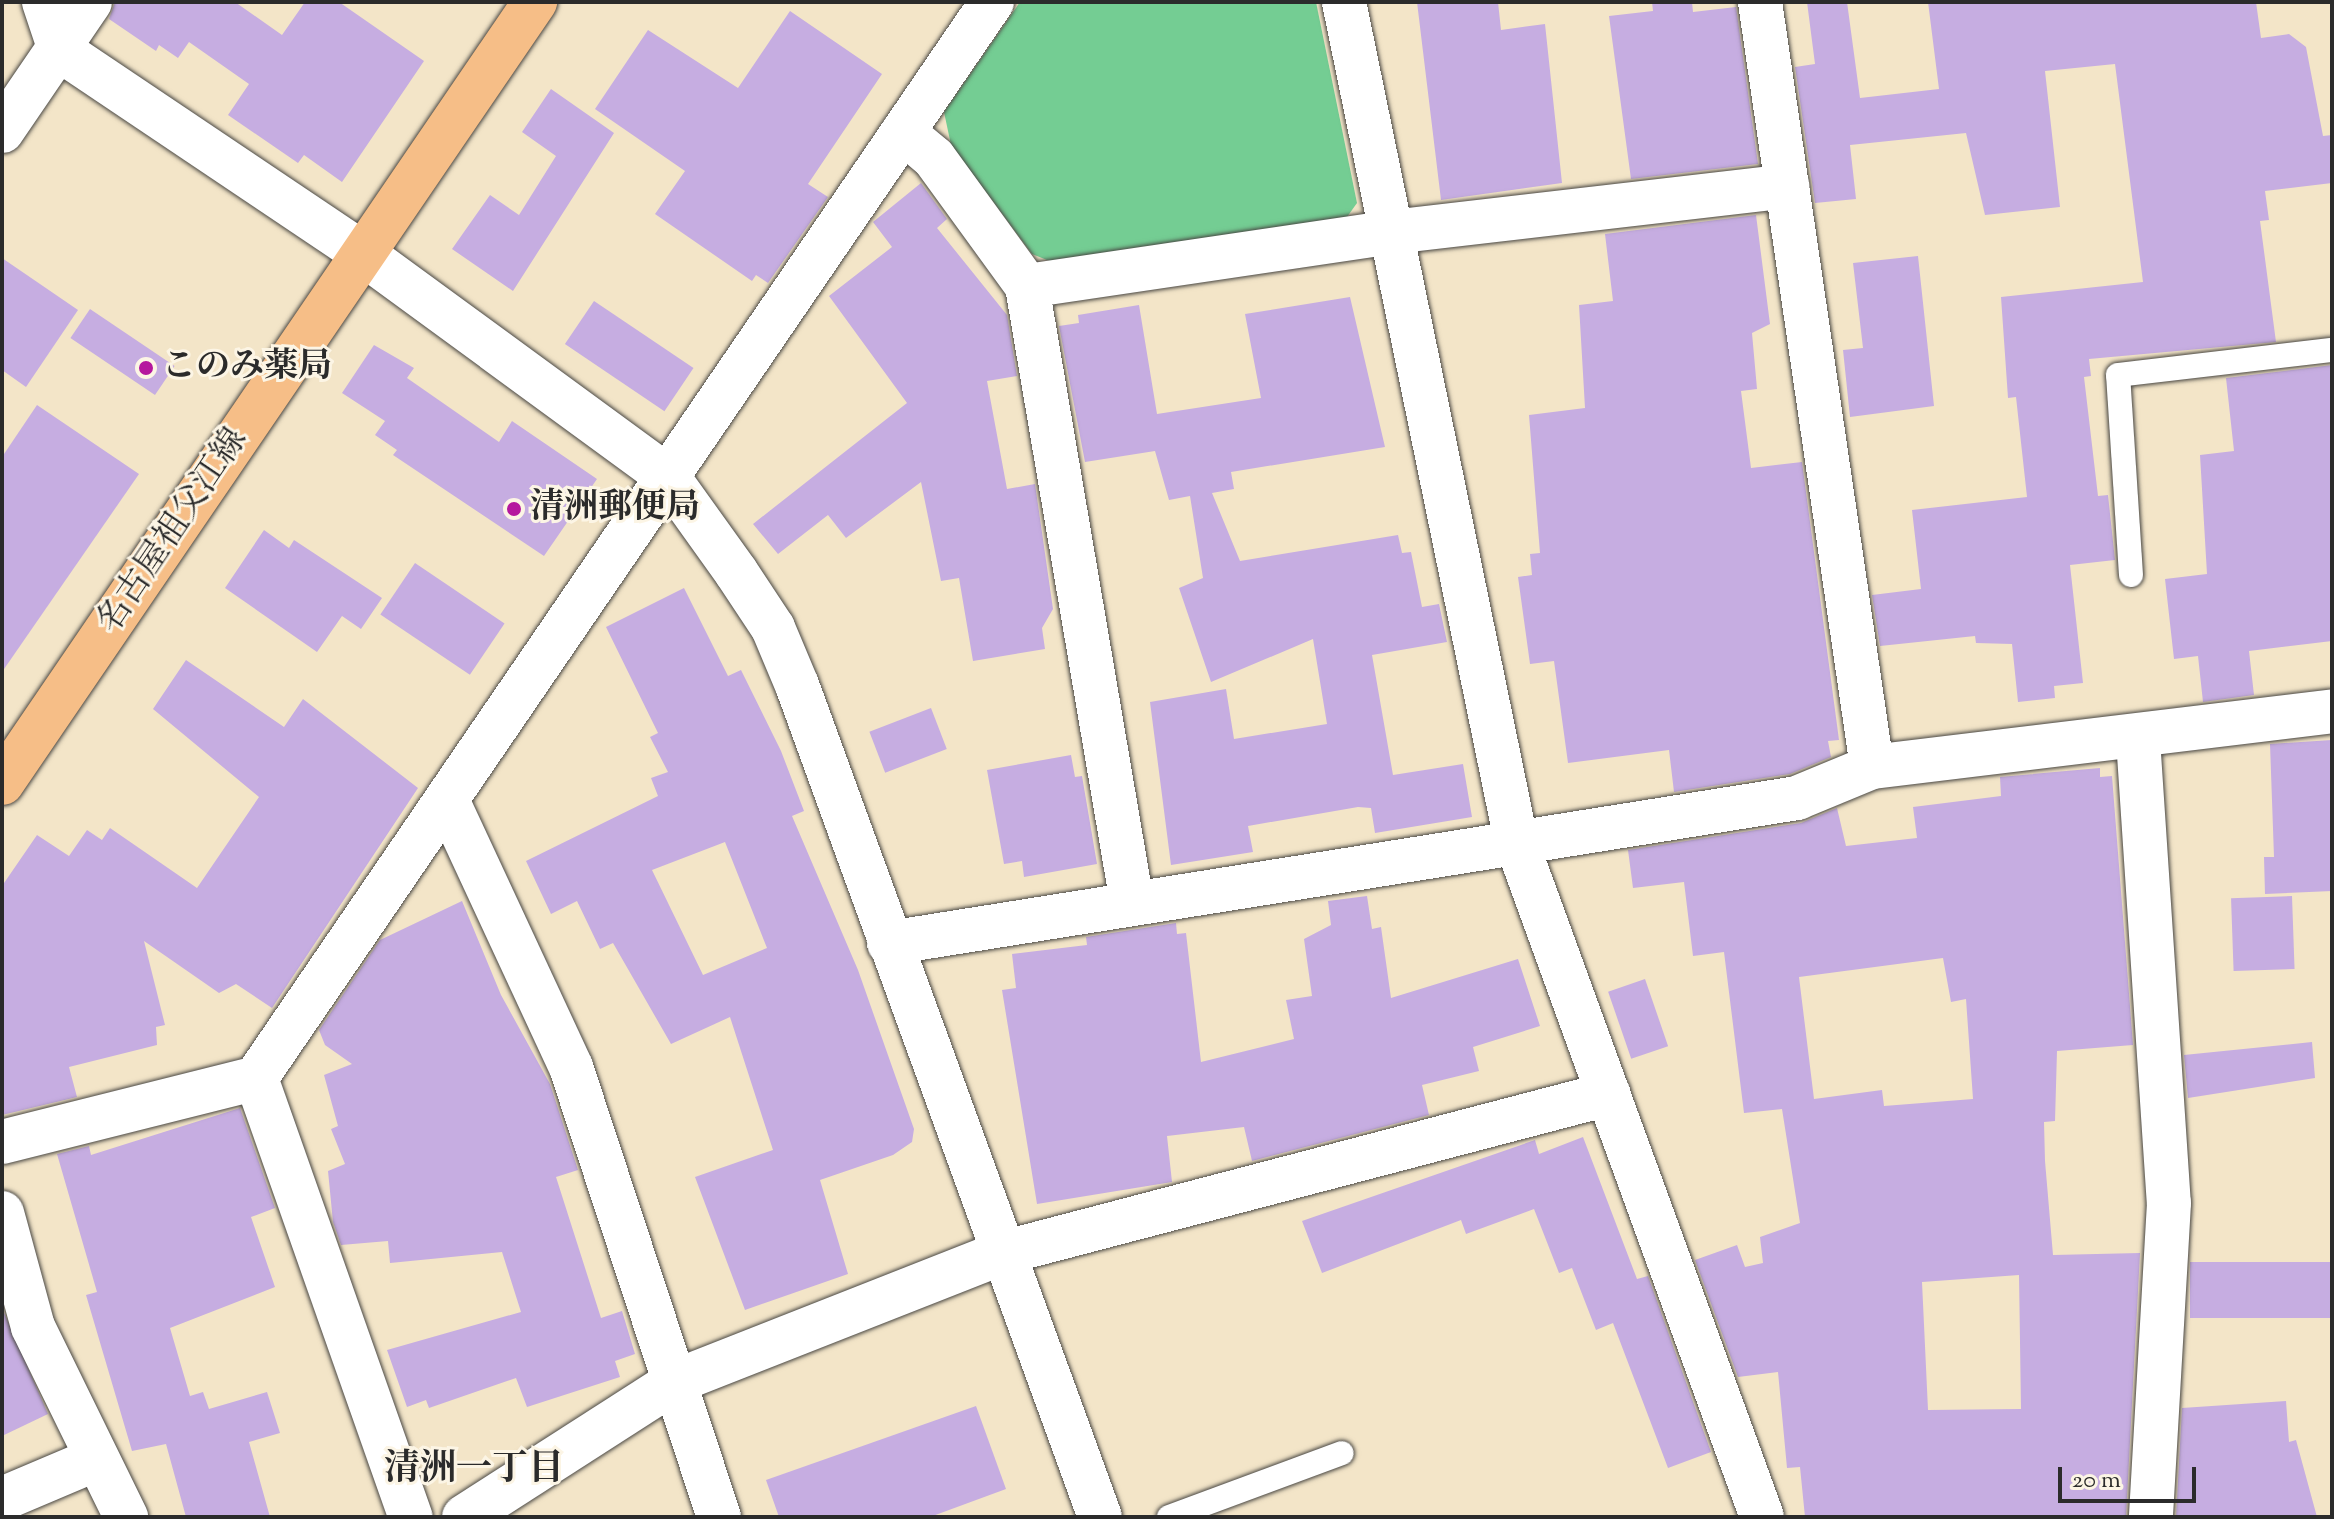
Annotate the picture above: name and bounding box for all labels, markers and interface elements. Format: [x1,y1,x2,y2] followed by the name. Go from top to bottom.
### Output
[162,348,332,388] place label: このみ薬局
[137,359,155,377] marker: このみ薬局
[90,421,256,641] street label: 名古屋祖父江線
[530,489,700,529] place label: 清洲郵便局
[505,500,523,518] marker: 清洲郵便局
[384,1449,564,1493] district label: 清洲一丁目
[2062,1451,2200,1501] scale bar
[2072,1464,2121,1498] text: 20 m

